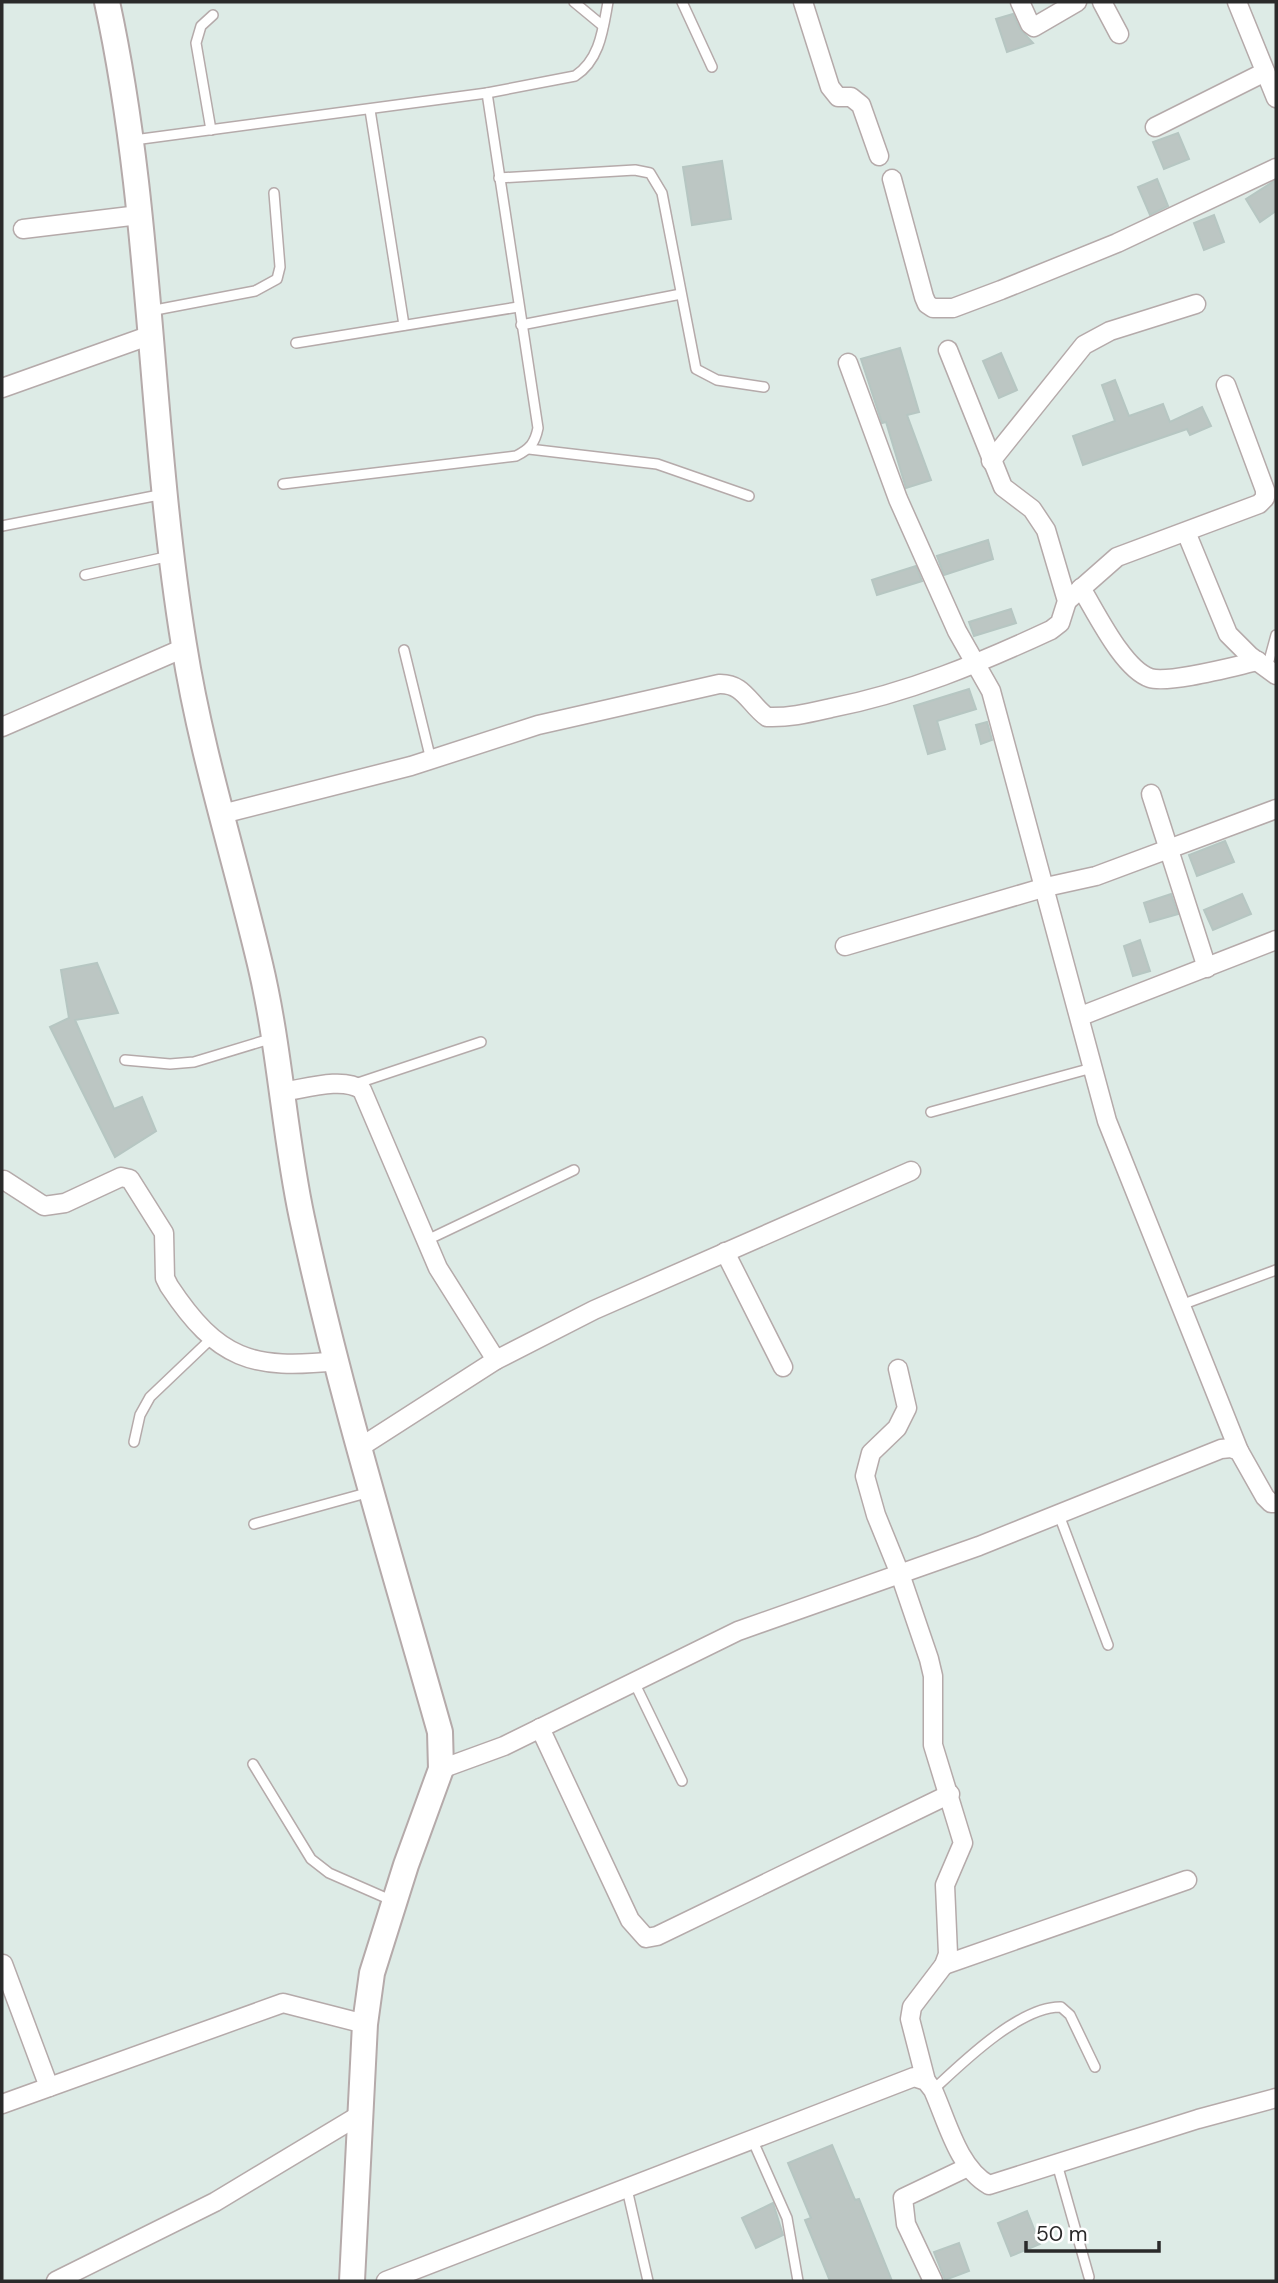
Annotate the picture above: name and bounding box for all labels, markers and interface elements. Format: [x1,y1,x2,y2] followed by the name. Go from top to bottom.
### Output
[1026,2210,1159,2254] scale bar
[1036,2220,1087,2248] text: 50 m

